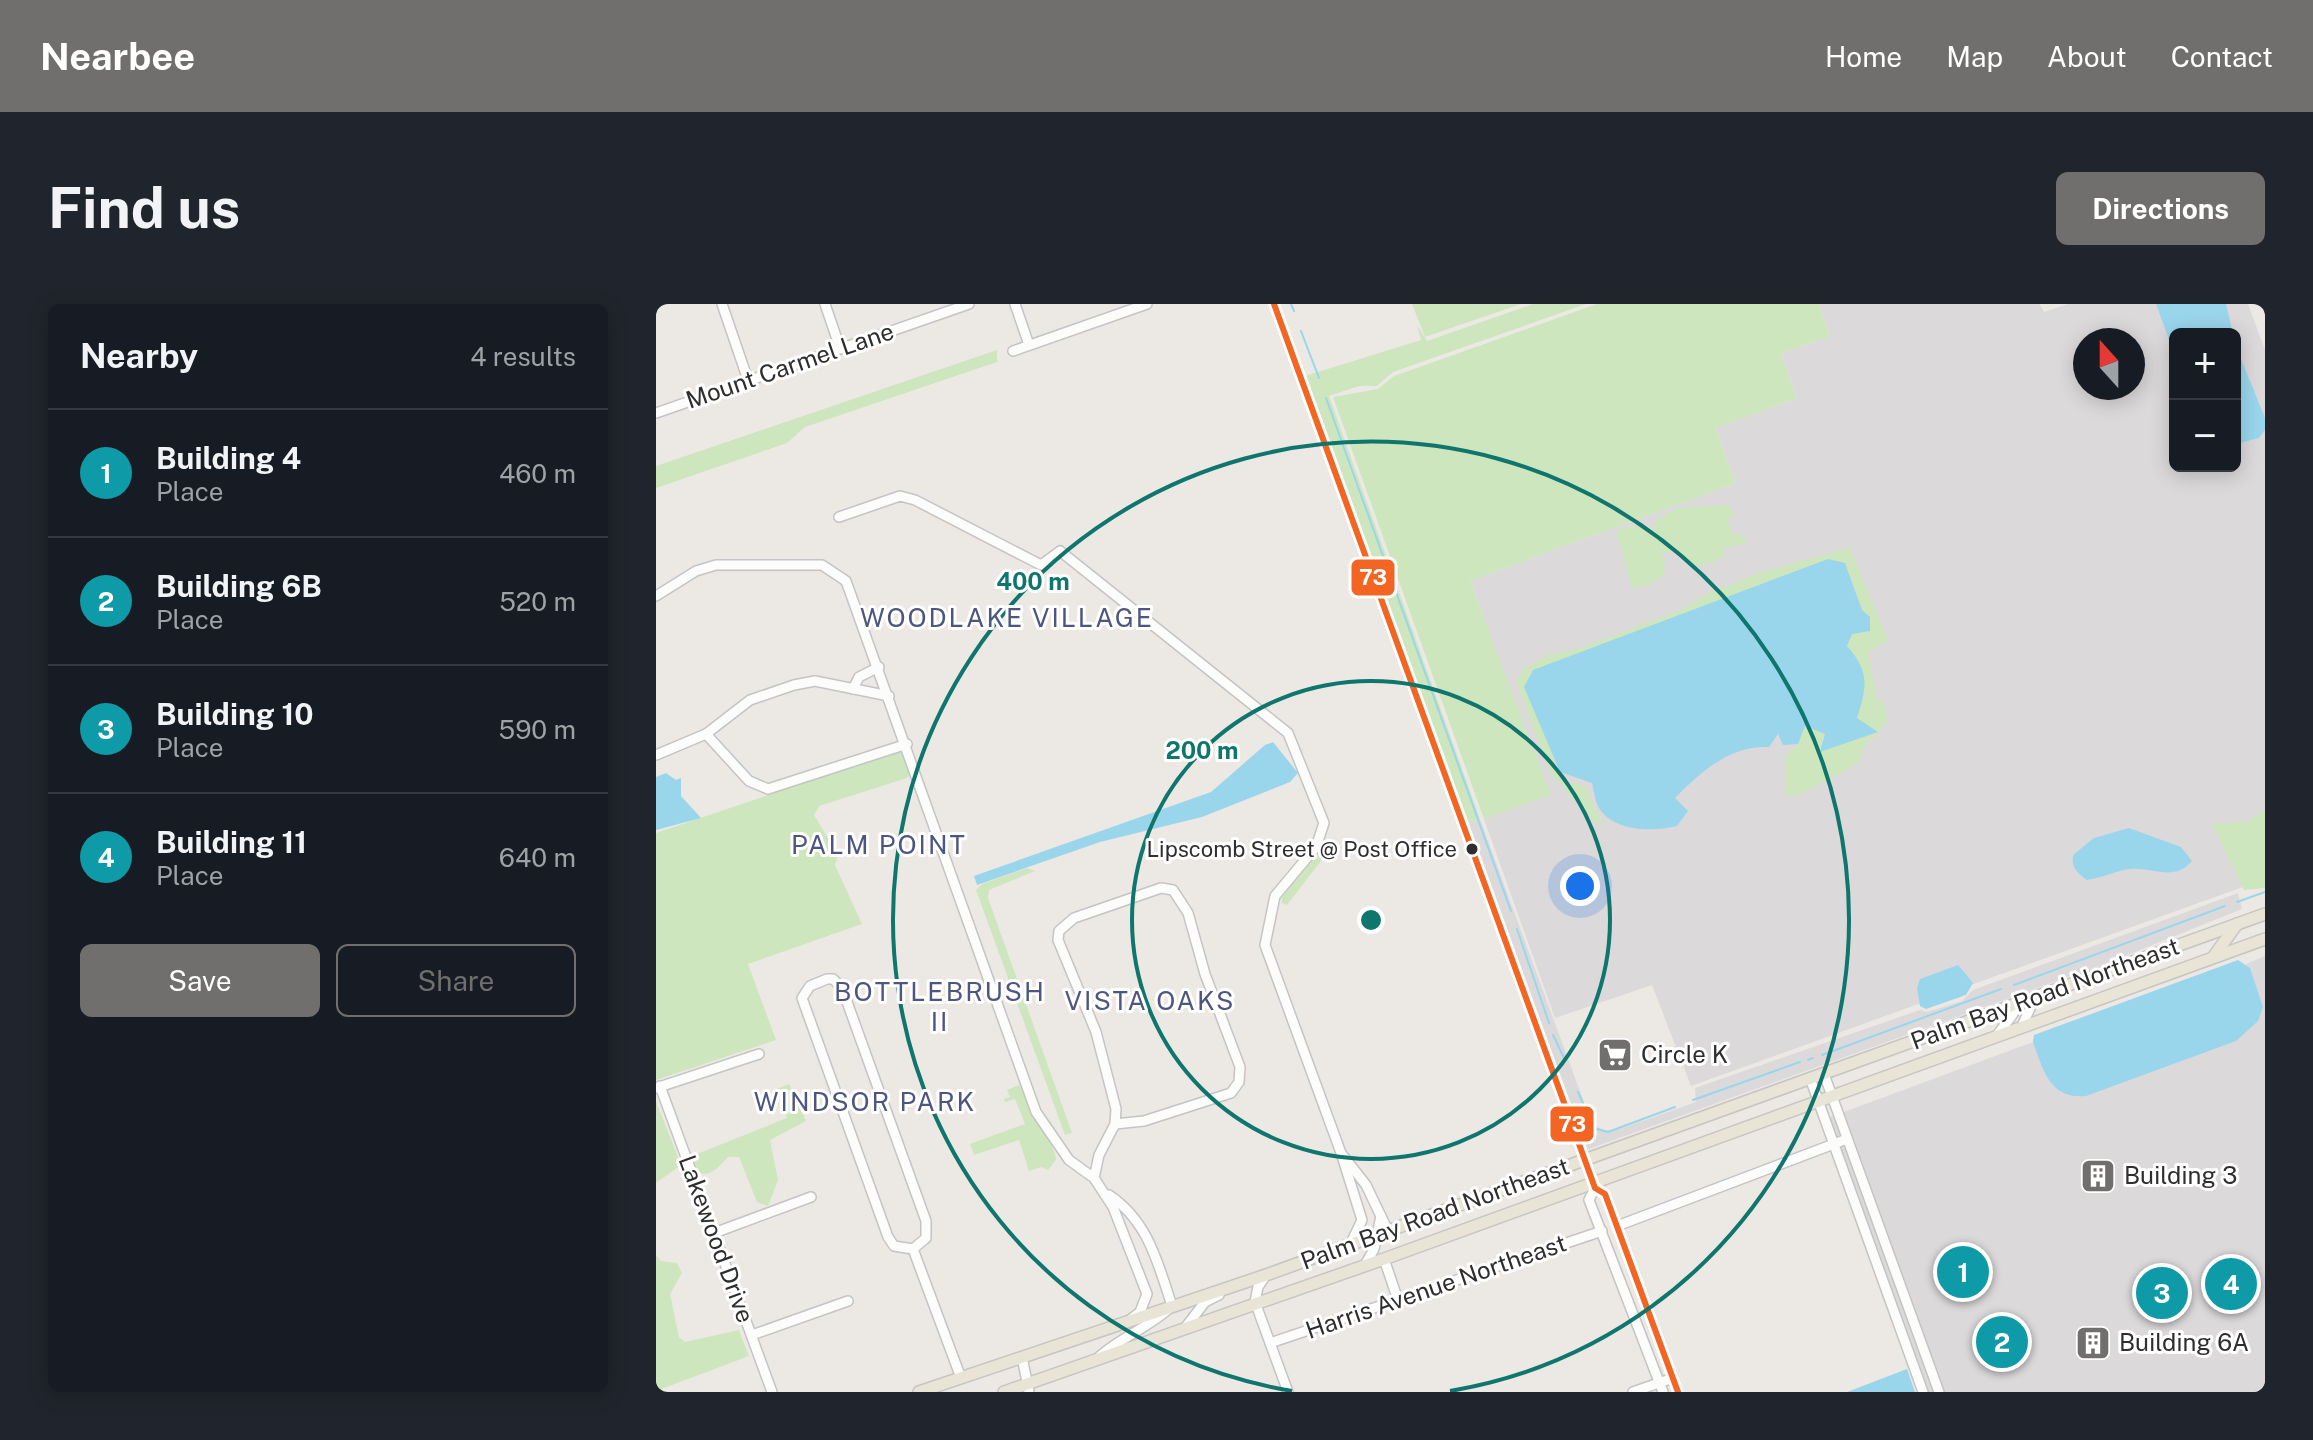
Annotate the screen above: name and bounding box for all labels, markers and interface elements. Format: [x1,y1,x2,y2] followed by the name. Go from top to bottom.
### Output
[40,34,195,79] text: Nearbee
[1825,40,1902,73] text: Home
[1946,40,2003,73] text: Map
[2047,40,2127,73] text: About
[2171,40,2273,73] text: Contact
[2056,172,2265,245] button: Directions
[48,175,240,241] text: Find us
[682,316,897,414] street label: Mount Carmel Lane
[2073,328,2145,400] north arrow
[2169,328,2241,472] map controls
[2169,328,2241,400] button: +
[80,336,198,376] text: Nearby
[470,341,576,372] text: 4 results
[2169,400,2241,472] button: −
[156,440,301,476] text: Building 4
[100,458,112,489] text: 1
[499,458,576,489] text: 460 m
[156,476,223,507] text: Place
[1350,558,1396,597] line badge: 73
[1359,564,1387,590] text: 73
[996,567,1070,595] text: 400 m
[156,568,322,604] text: Building 6B
[98,586,114,617] text: 2
[499,586,576,617] text: 520 m
[860,602,1154,633] district label: WOODLAKE VILLAGE
[156,604,223,635] text: Place
[156,696,314,732] text: Building 10
[97,714,115,745] text: 3
[499,714,576,745] text: 590 m
[156,732,223,763] text: Place
[1165,736,1239,764] text: 200 m
[156,824,307,860] text: Building 11
[791,829,967,860] district label: PALM POINT
[1146,836,1457,862] place label: Lipscomb Street @ Post Office
[1464,841,1480,857] marker: Lipscomb Street @ Post Office
[97,842,115,873] text: 4
[499,842,576,873] text: 640 m
[156,860,223,891] text: Place
[1560,866,1600,906] your location
[1357,906,1385,934] centre of rings
[1907,931,2183,1055] street label: Palm Bay Road Northeast
[80,944,320,1017] button: Save
[336,944,576,1017] button: Share
[834,976,1046,1037] district label: BOTTLEBRUSH II
[1065,985,1235,1016] district label: VISTA OAKS
[1596,1036,1634,1074] supermarket icon: Circle K
[1641,1040,1728,1068] place label: Circle K
[754,1086,976,1117] district label: WINDSOR PARK
[1549,1105,1595,1143] line badge: 73
[1558,1111,1586,1137] text: 73
[674,1151,760,1326] street label: Lakewood Drive
[1297,1151,1573,1275] street label: Palm Bay Road Northeast
[2079,1157,2117,1195] building icon: Building 3
[2124,1161,2237,1189] place label: Building 3
[1302,1228,1570,1344] street label: Harris Avenue Northeast
[1937,1242,1989,1302] pin: 1
[2205,1254,2257,1314] pin: 4
[2136,1263,2188,1323] pin: 3
[1976,1312,2028,1372] pin: 2
[2074,1324,2112,1362] building icon: Building 6A
[2119,1328,2249,1356] place label: Building 6A

